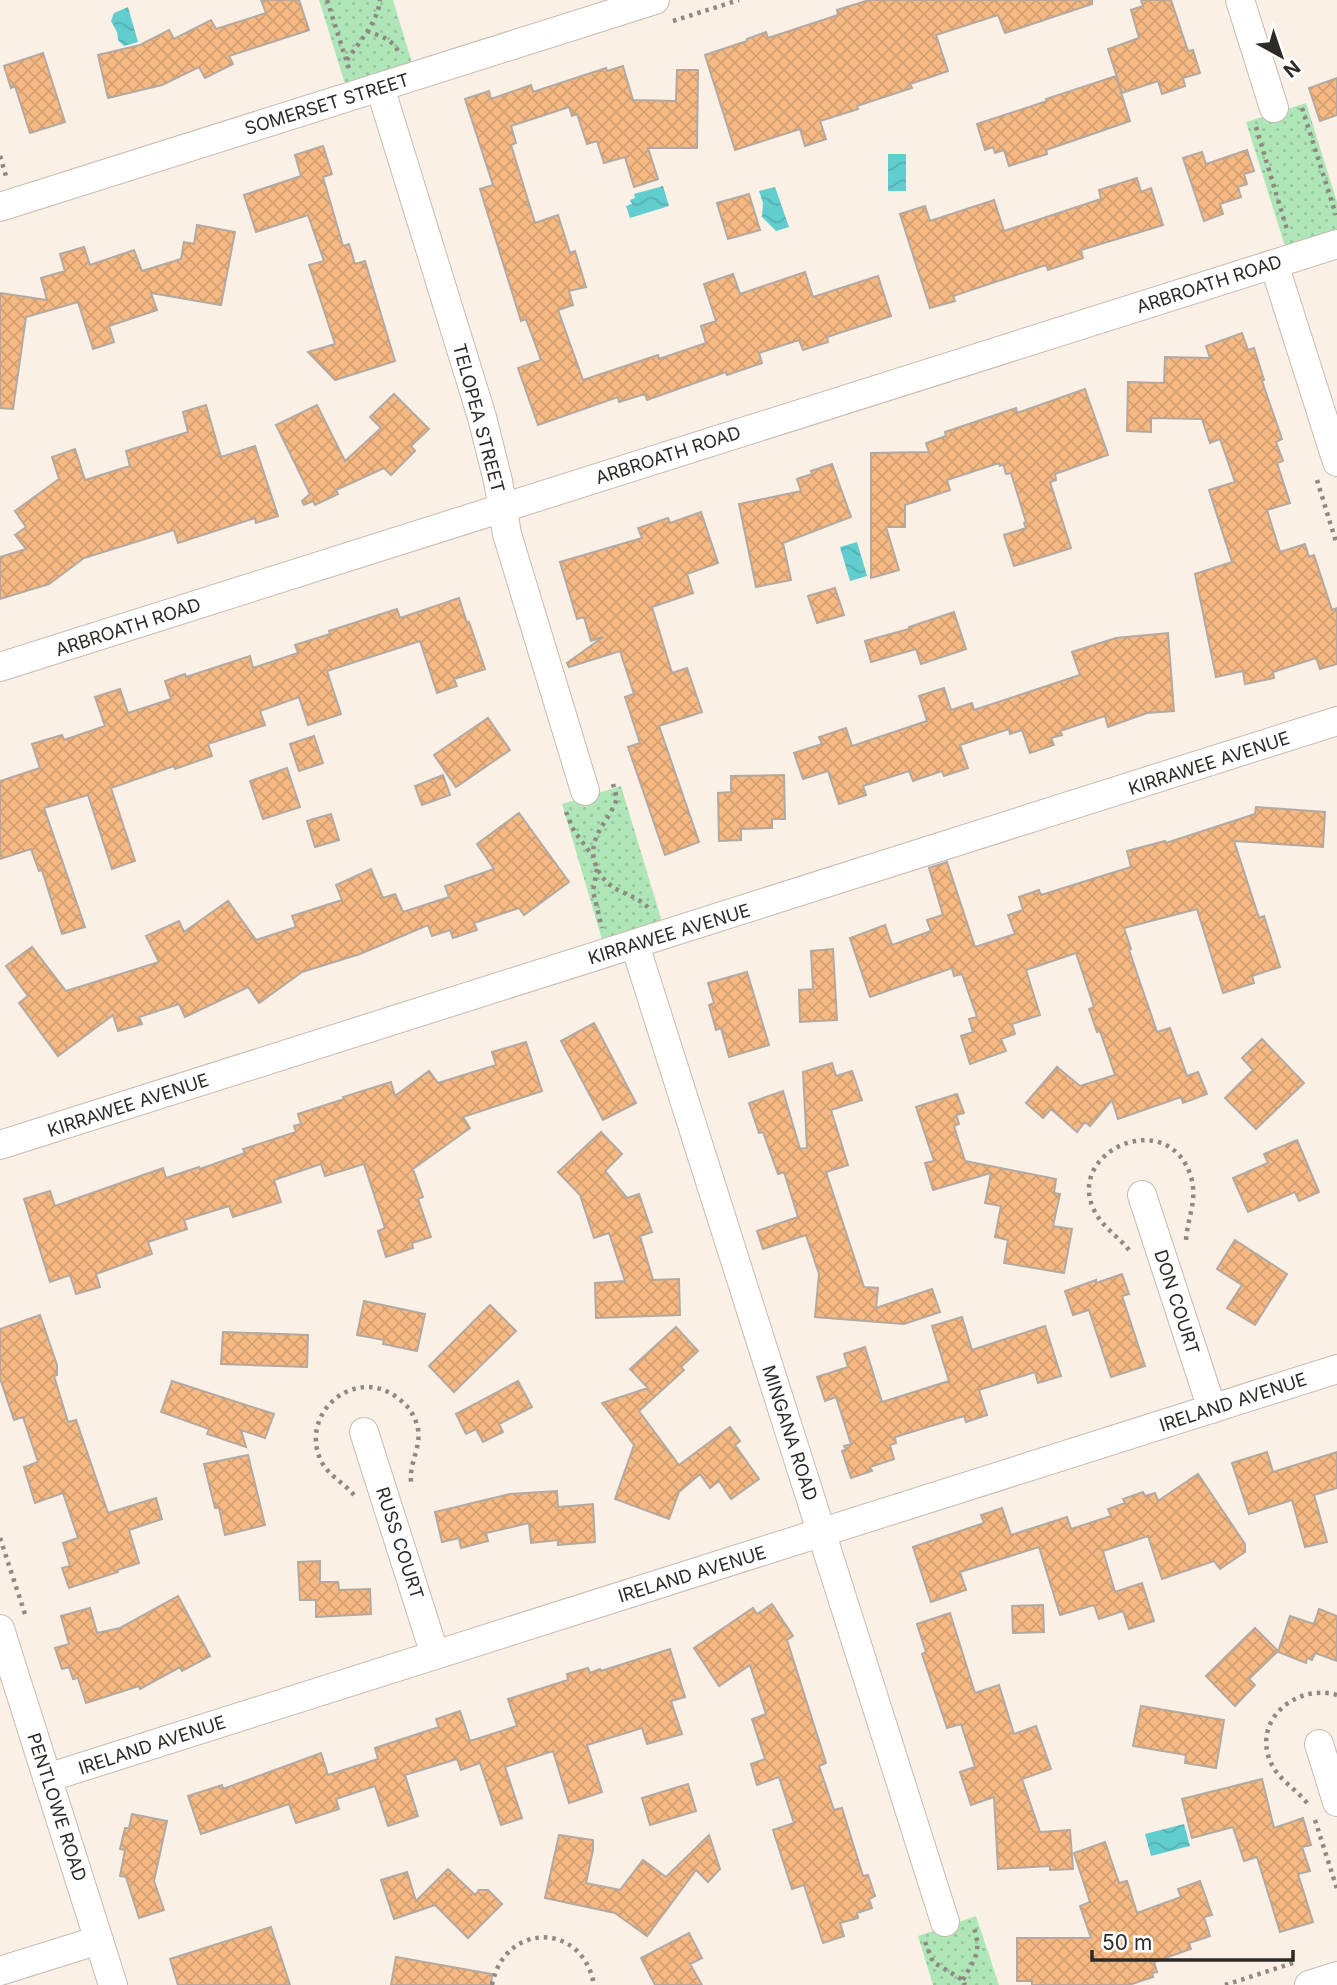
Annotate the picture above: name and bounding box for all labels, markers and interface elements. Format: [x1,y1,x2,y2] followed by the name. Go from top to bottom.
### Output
[1246,21,1316,91] north arrow
[1279,55,1305,82] text: N
[242,69,412,139] street label: SOMERSET STREET
[1134,251,1284,317] street label: ARBROATH ROAD
[449,341,509,495] street label: TELOPEA STREET
[593,422,743,488] street label: ARBROATH ROAD
[53,594,203,660] street label: ARBROATH ROAD
[1126,727,1292,799] street label: KIRRAWEE AVENUE
[586,899,752,969] street label: KIRRAWEE AVENUE
[45,1069,211,1141] street label: KIRRAWEE AVENUE
[1150,1247,1204,1357] street label: DON COURT
[758,1363,822,1503] street label: MINGANA ROAD
[1157,1368,1309,1436] street label: IRELAND AVENUE
[372,1484,428,1602] street label: RUSS COURT
[615,1541,769,1607] street label: IRELAND AVENUE
[76,1711,228,1779] street label: IRELAND AVENUE
[23,1730,91,1884] street label: PENTLOWE ROAD
[1092,1918,1293,1962] scale bar
[1102,1930,1152,1955] text: 50 m

